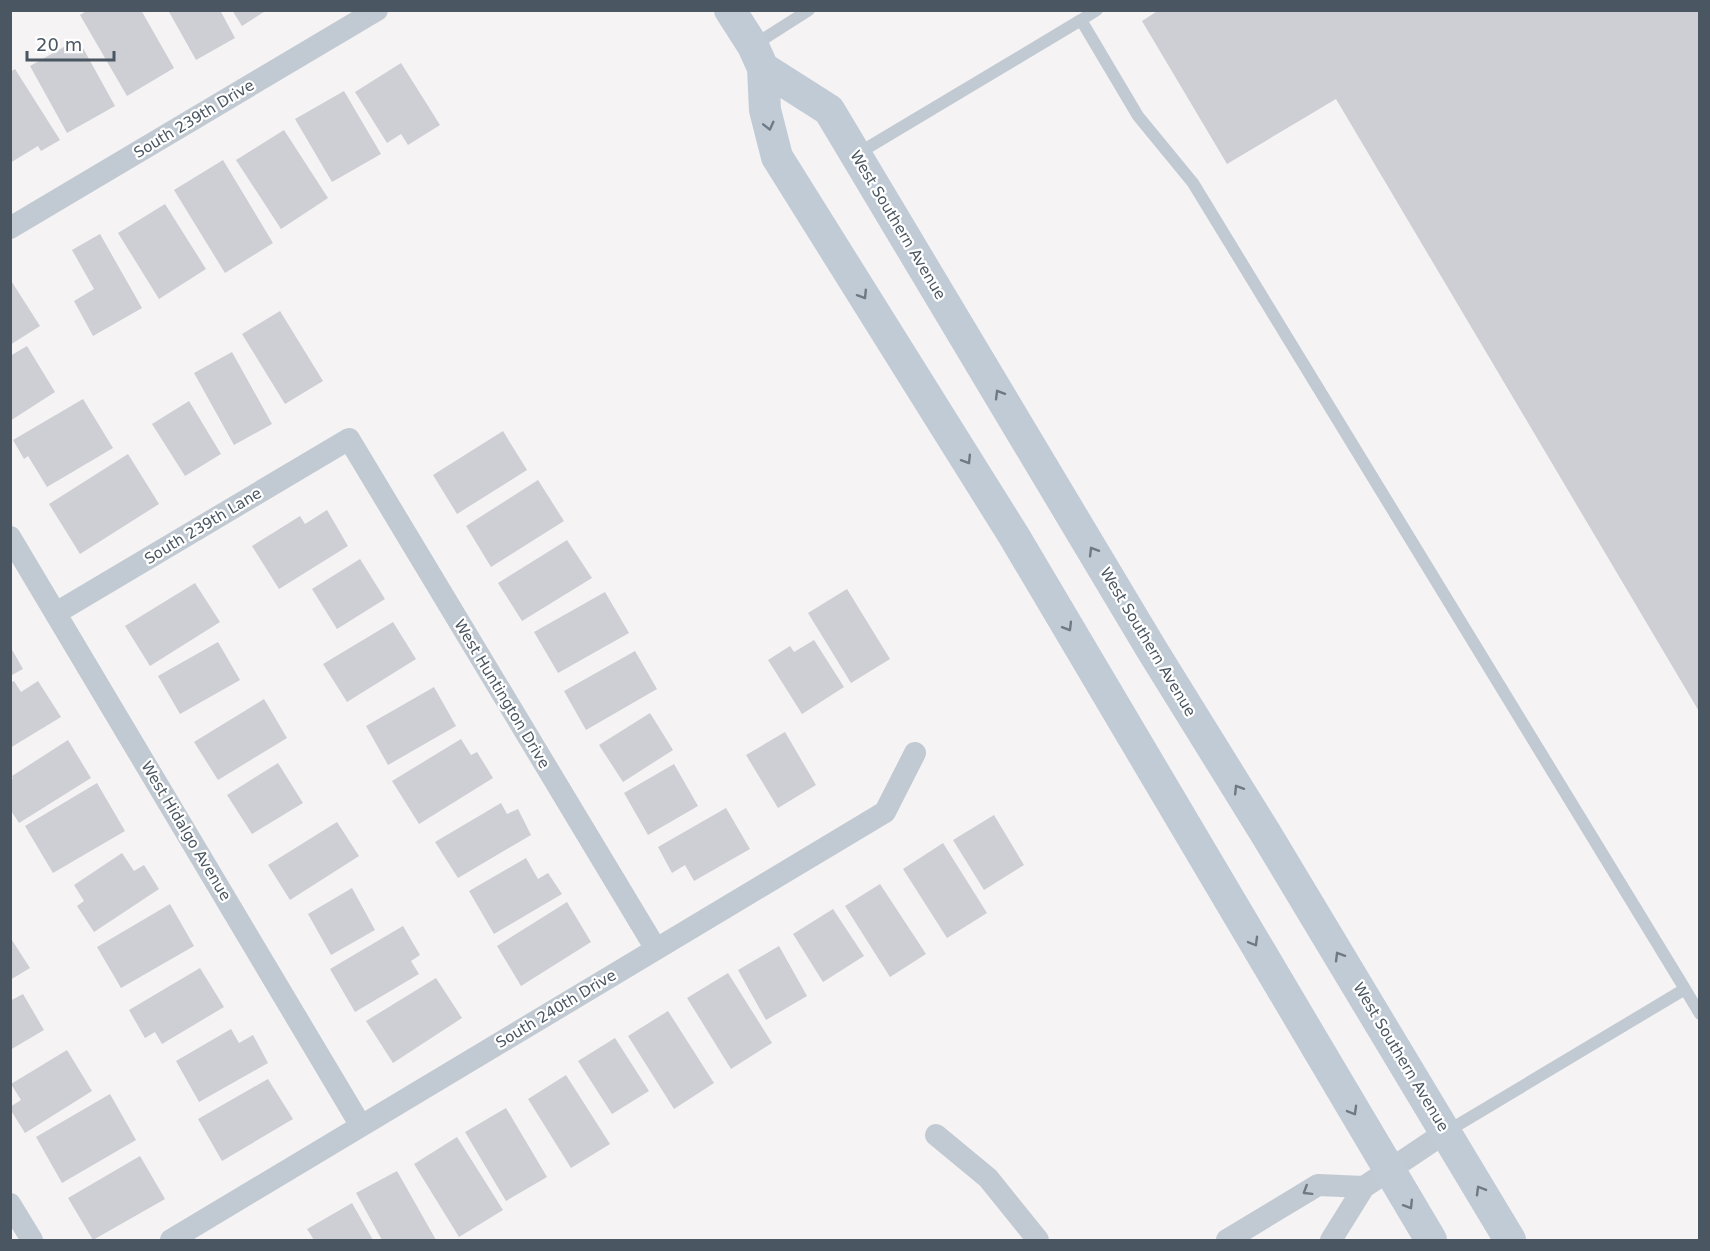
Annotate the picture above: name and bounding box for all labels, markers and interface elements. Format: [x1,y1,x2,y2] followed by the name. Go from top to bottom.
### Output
[27,24,114,62] scale bar
[36,34,82,55] text: 20 m
[131,76,257,162] street label: South 239th Drive
[762,120,775,130] one-way arrow
[846,147,950,303] street label: West Southern Avenue
[856,289,868,299] one-way arrow
[994,390,1006,400] one-way arrow
[959,454,971,464] one-way arrow
[141,484,265,568] street label: South 239th Lane
[1088,547,1100,557] one-way arrow
[1096,564,1200,720] street label: West Southern Avenue
[450,616,554,772] street label: West Huntington Drive
[1060,621,1072,631] one-way arrow
[137,758,235,904] street label: West Hidalgo Avenue
[1233,785,1245,795] one-way arrow
[1246,936,1258,947] one-way arrow
[1335,952,1347,962] one-way arrow
[493,966,619,1052] street label: South 240th Drive
[1349,979,1453,1135] street label: West Southern Avenue
[1345,1104,1357,1115] one-way arrow
[1303,1184,1313,1196] one-way arrow
[1476,1186,1487,1196] one-way arrow
[1402,1199,1414,1209] one-way arrow

